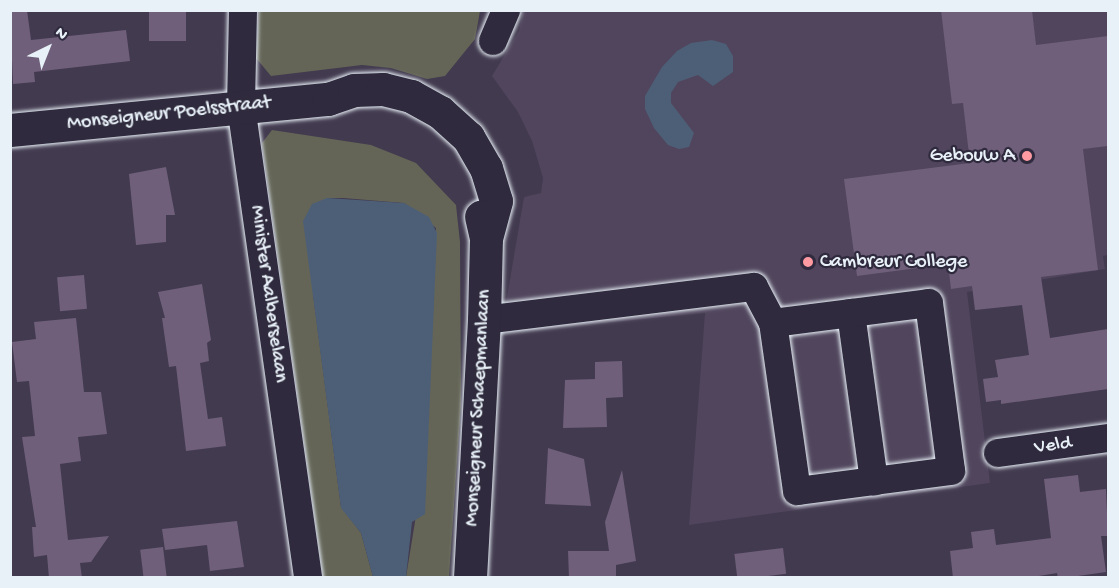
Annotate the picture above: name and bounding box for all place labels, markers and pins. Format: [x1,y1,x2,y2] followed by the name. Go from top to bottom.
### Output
[930,144,1015,168] place label: Gebouw A
[1020,149,1034,163] marker: Gebouw A
[820,250,967,274] place label: Cambreur College
[801,255,815,269] marker: Cambreur College

